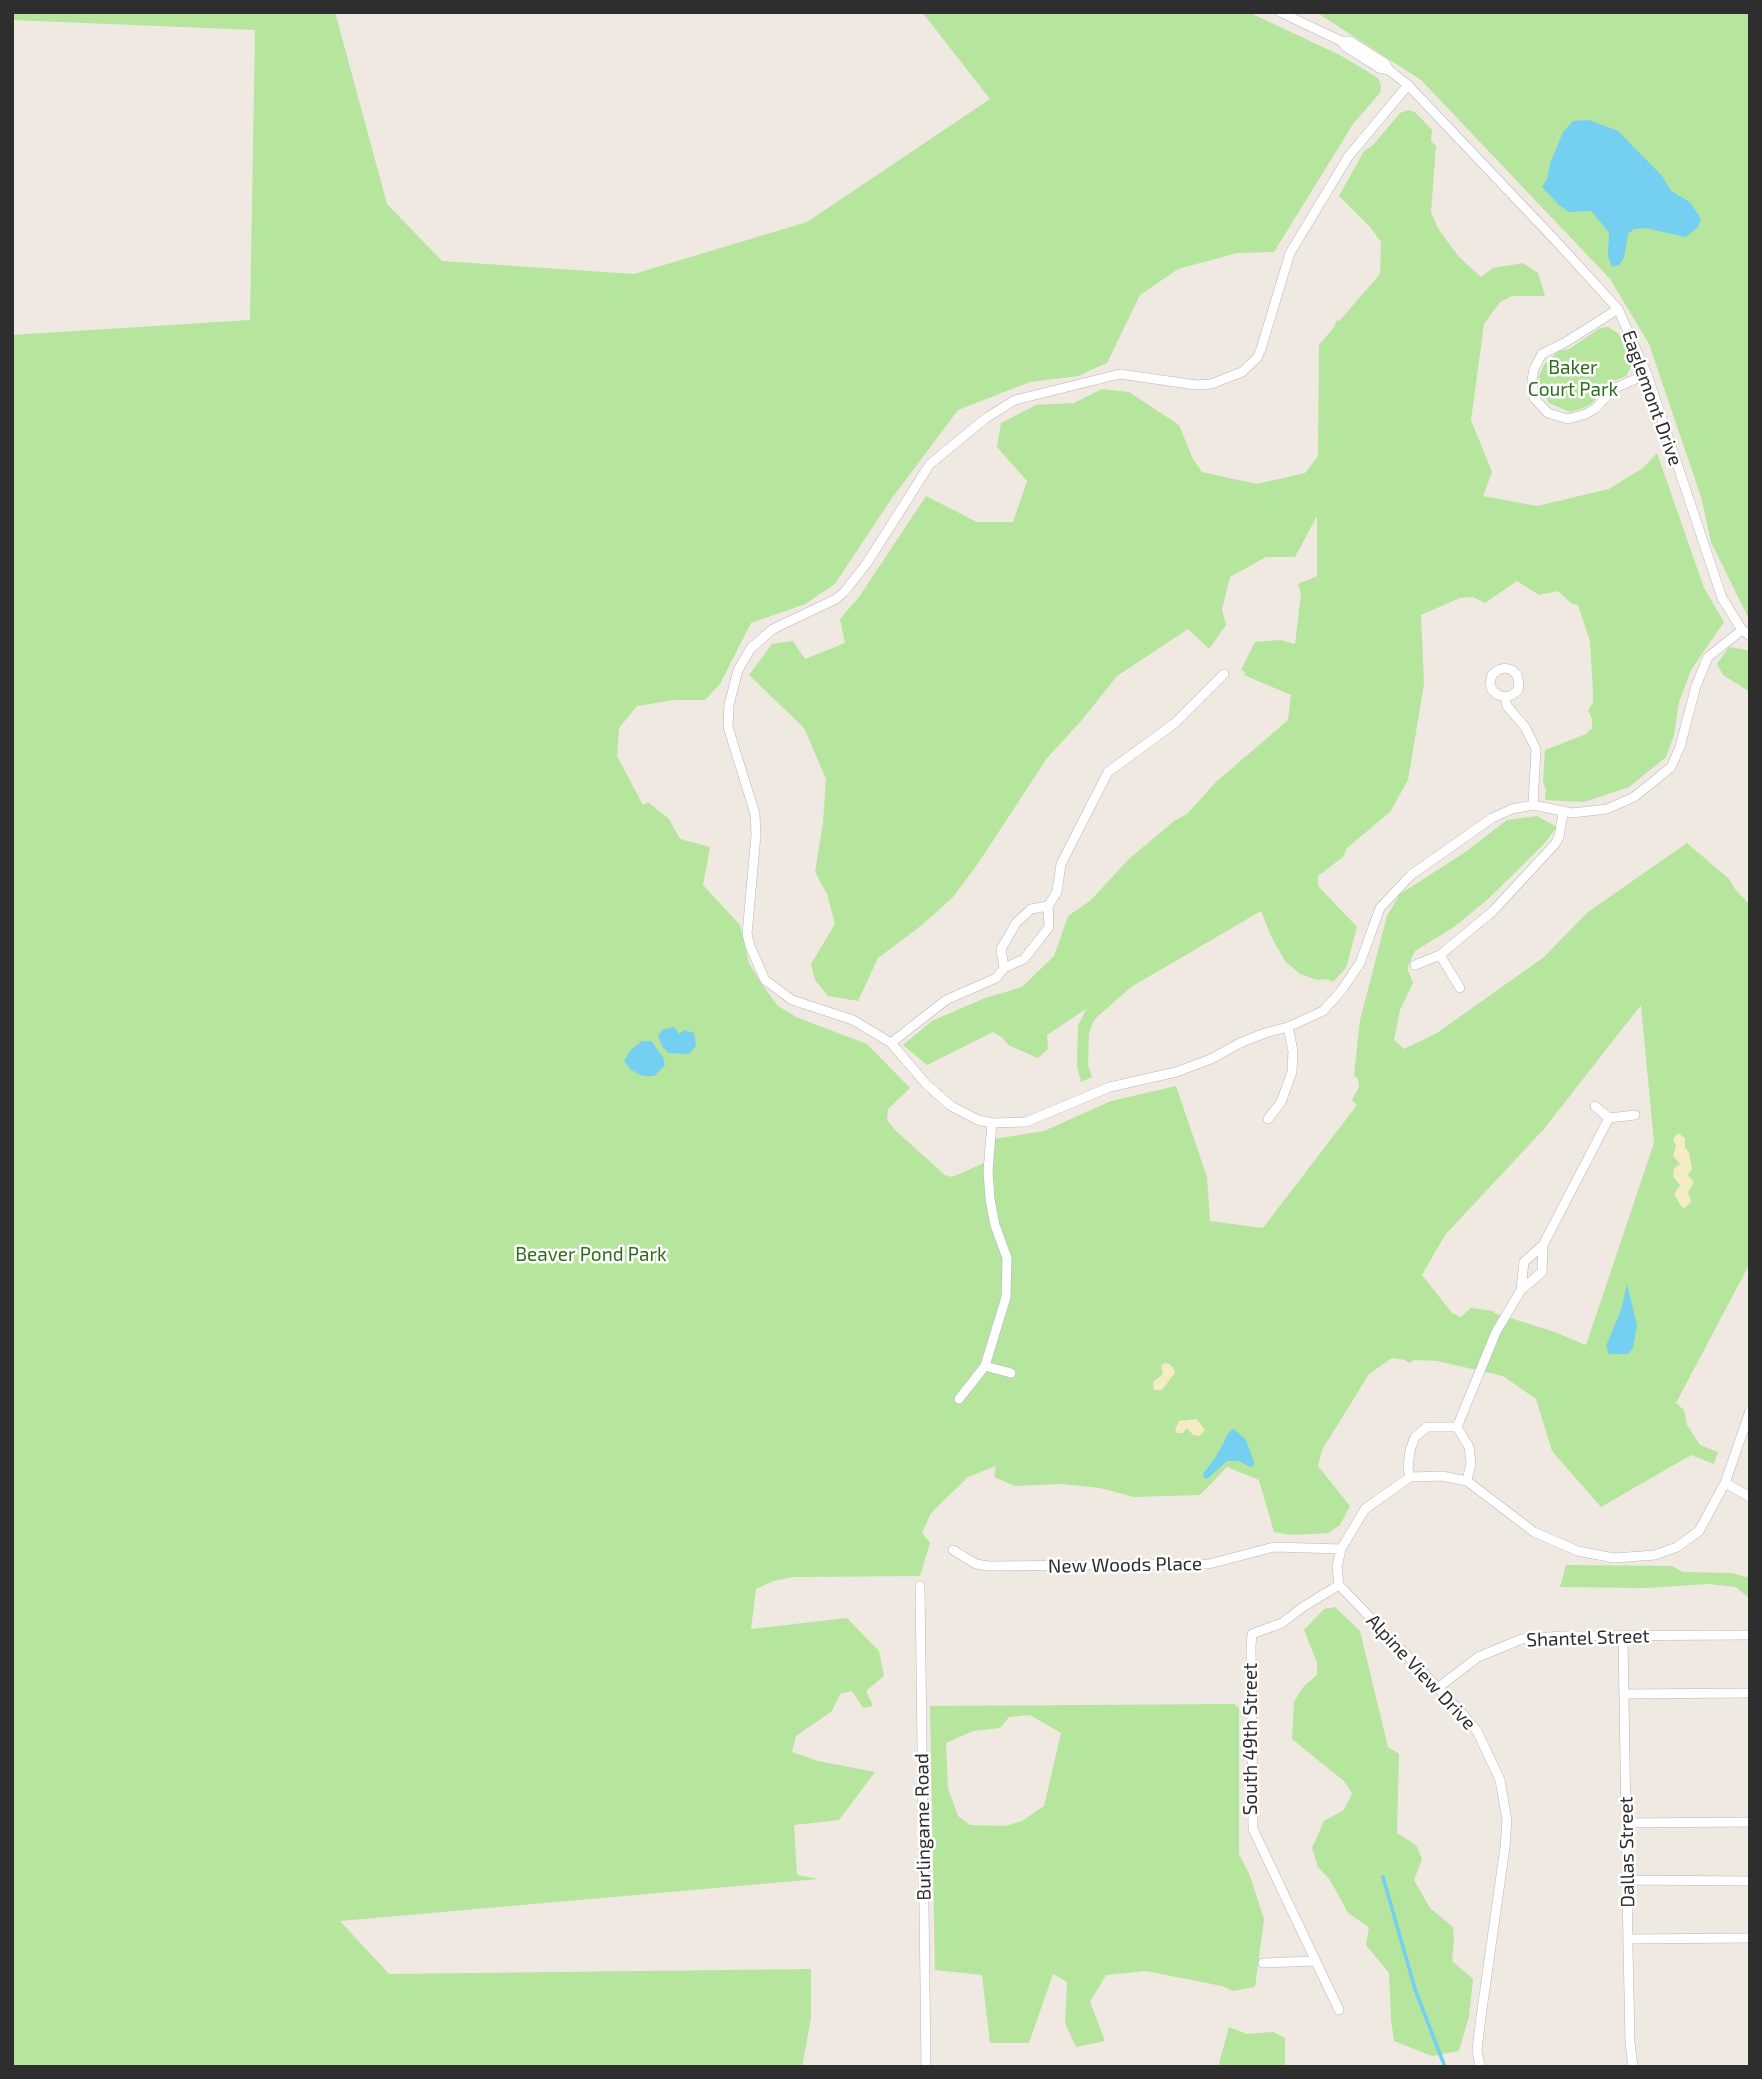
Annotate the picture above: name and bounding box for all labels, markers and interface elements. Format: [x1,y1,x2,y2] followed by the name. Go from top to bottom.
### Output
[1617,327,1687,469] street label: Eaglemont Drive
[1528,357,1618,401] park label: Baker Court Park
[515,1244,667,1266] park label: Beaver Pond Park
[1048,1552,1202,1578] street label: New Woods Place
[1361,1609,1481,1735] street label: Alpine View Drive
[1526,1624,1650,1652] street label: Shantel Street
[1240,1663,1262,1815] street label: South 49th Street
[910,1753,936,1901] street label: Burlingame Road
[1615,1796,1639,1908] street label: Dallas Street

